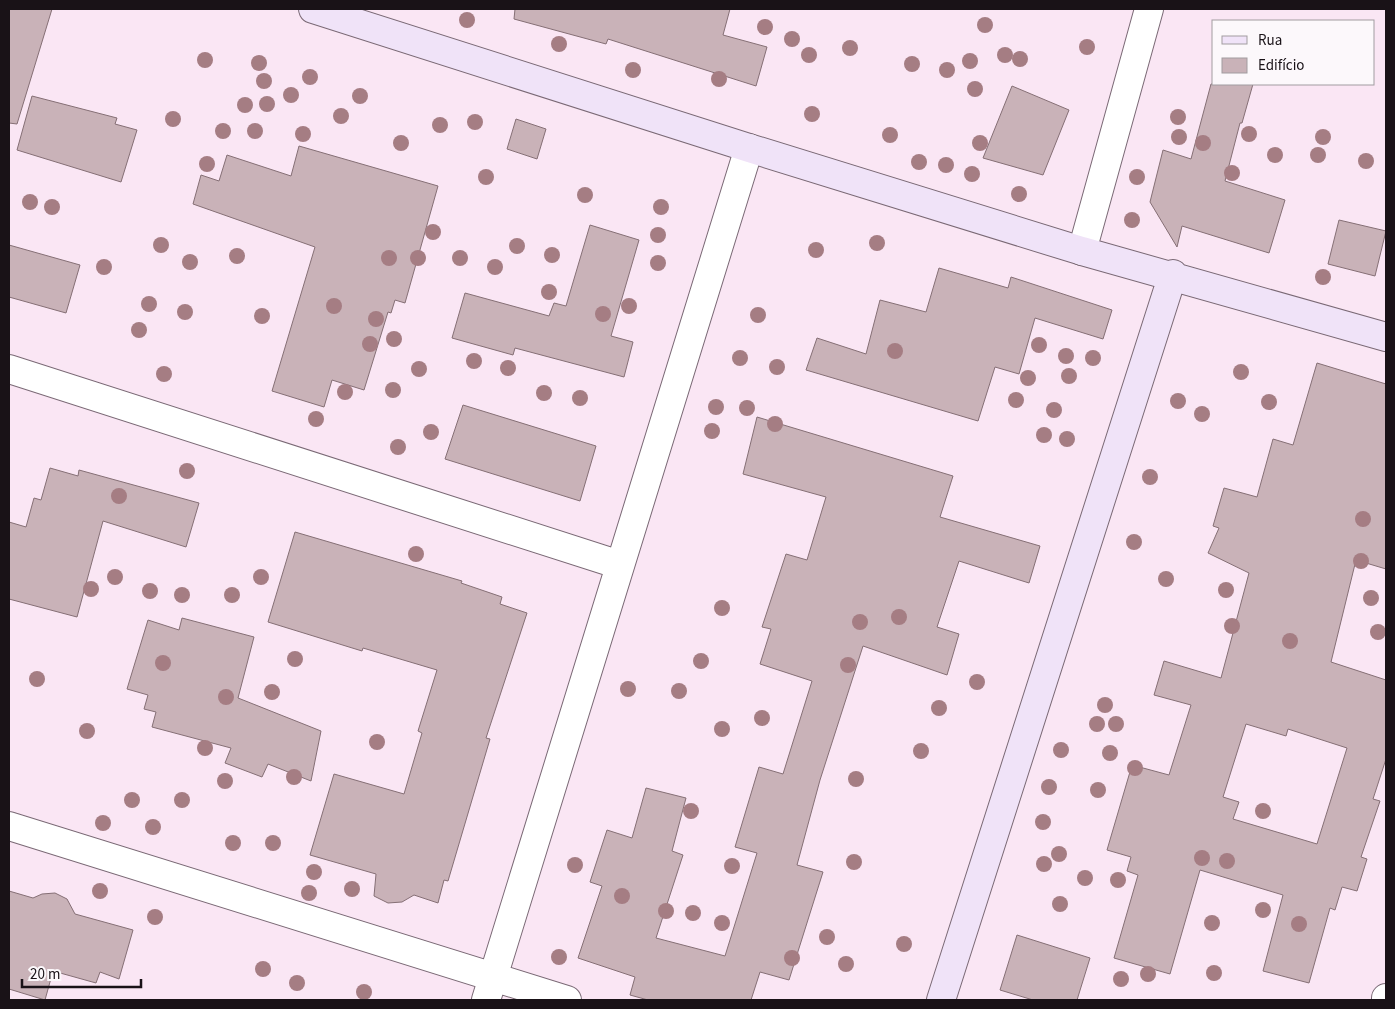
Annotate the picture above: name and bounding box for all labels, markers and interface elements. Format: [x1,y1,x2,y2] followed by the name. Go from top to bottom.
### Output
[1212,20,1375,85] legend
[1258,30,1282,51] text: Rua
[1258,55,1305,76] text: Edifício
[22,956,141,988] scale bar
[30,964,60,985] text: 20 m

